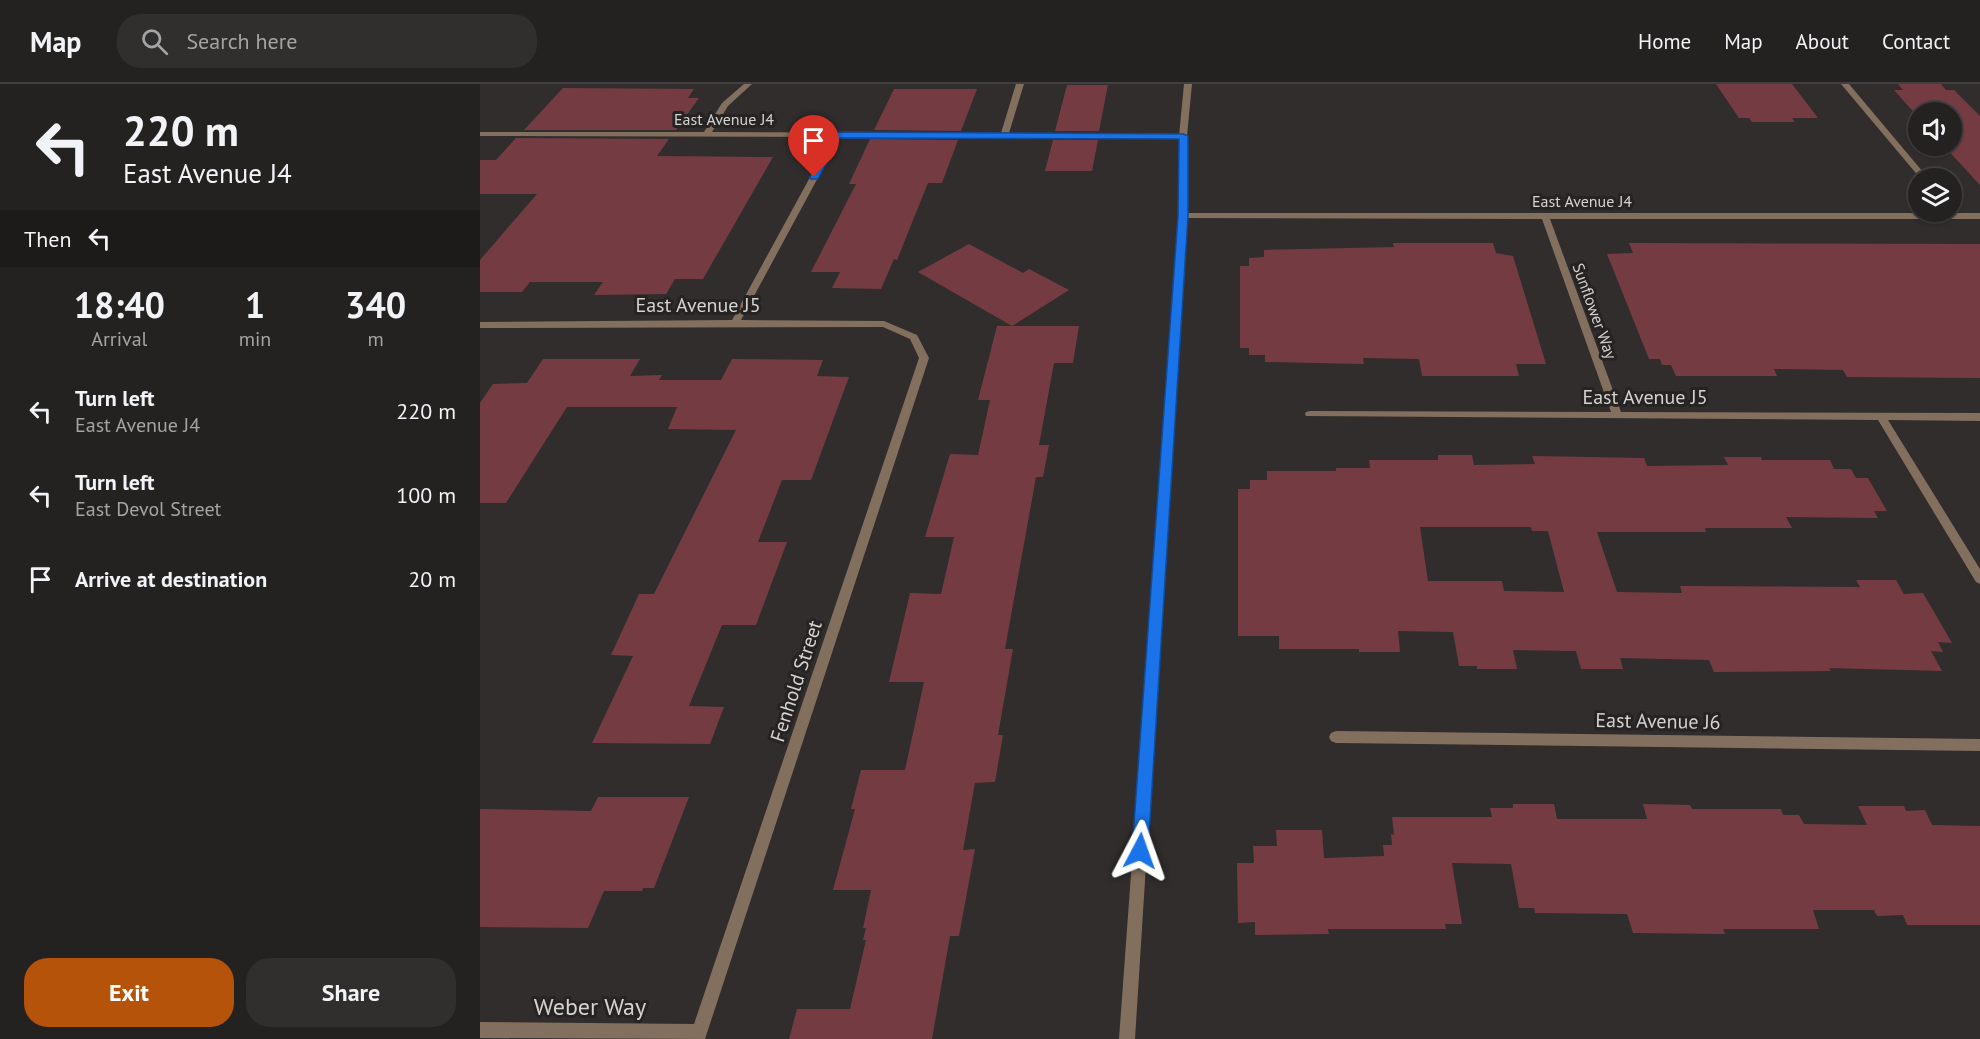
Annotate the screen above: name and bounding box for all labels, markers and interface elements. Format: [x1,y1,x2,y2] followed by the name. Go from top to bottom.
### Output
[117,14,537,68] search box
[30,23,81,60] text: Map
[138,25,171,58] icon: search
[186,27,297,55] text: Search here
[1638,28,1691,55] text: Home
[1724,28,1763,55] text: Map
[1796,28,1849,55] text: About
[1882,28,1950,55] text: Contact
[1908,102,1962,222] map controls
[1908,102,1962,156] button: sound
[123,103,239,158] text: 220 m
[24,108,102,186] icon: left
[674,109,774,129] street label: East Avenue J4
[788,115,839,177] pin
[797,124,830,157] icon: arrive
[123,156,292,190] text: East Avenue J4
[1908,168,1962,222] button: layers
[1532,191,1632,211] street label: East Avenue J4
[83,222,116,255] icon: left
[24,225,71,253] text: Then
[1568,260,1622,362] street label: Sunflower Way
[74,281,165,328] text: 18:40
[245,281,265,328] text: 1
[345,281,406,328] text: 340
[635,292,761,318] street label: East Avenue J5
[91,326,147,352] text: Arrival
[239,326,271,352] text: min
[368,326,384,352] text: m
[75,384,155,412] text: Turn left
[1582,384,1708,410] street label: East Avenue J5
[24,395,57,428] icon: left
[396,397,456,425] text: 220 m
[75,412,200,438] text: East Avenue J4
[75,468,155,496] text: Turn left
[24,479,57,512] icon: left
[396,481,456,509] text: 100 m
[75,496,221,522] text: East Devol Street
[24,563,57,596] icon: arrive
[75,565,267,593] text: Arrive at destination
[408,565,456,593] text: 20 m
[764,617,828,745] street label: Fenhold Street
[1595,707,1721,735] street label: East Avenue J6
[1108,819,1172,883] position arrow
[24,958,234,1027] button: Exit
[246,958,456,1027] button: Share
[534,991,646,1022] street label: Weber Way

